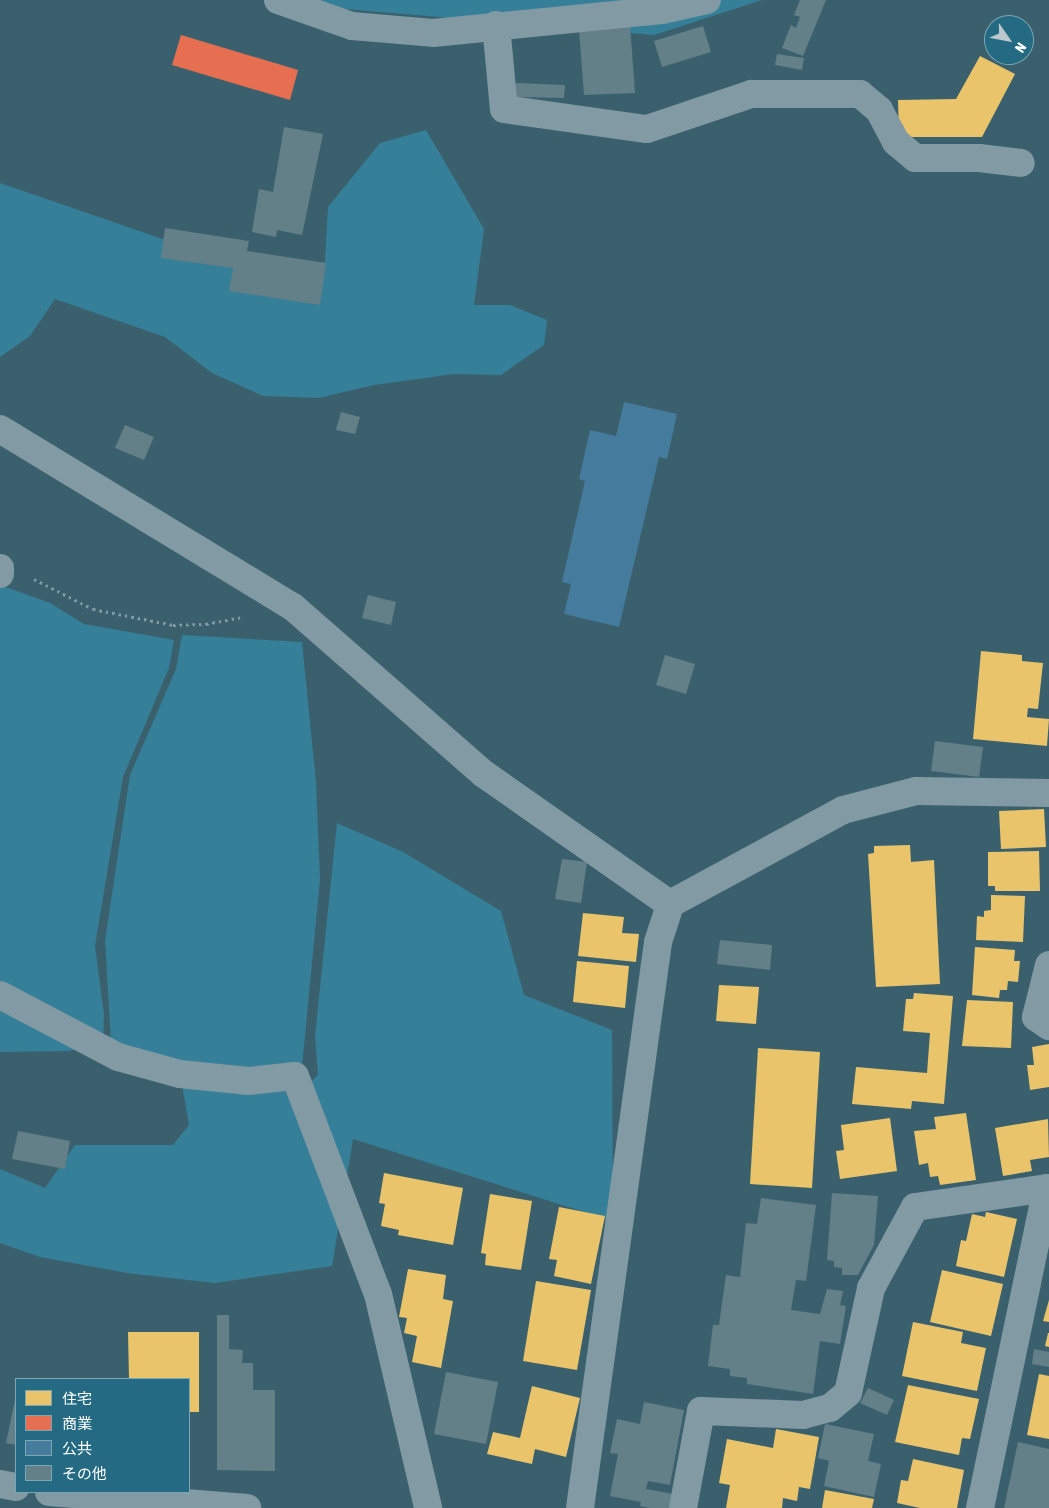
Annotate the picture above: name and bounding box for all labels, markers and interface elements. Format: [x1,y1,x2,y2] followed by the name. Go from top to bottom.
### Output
[984,15,1034,65] north arrow
[1012,40,1030,55] text: N
[15,1378,190,1493] legend
[62,1390,92,1407] text: 住宅
[62,1415,92,1432] text: 商業
[62,1440,92,1457] text: 公共
[62,1465,107,1482] text: その他

